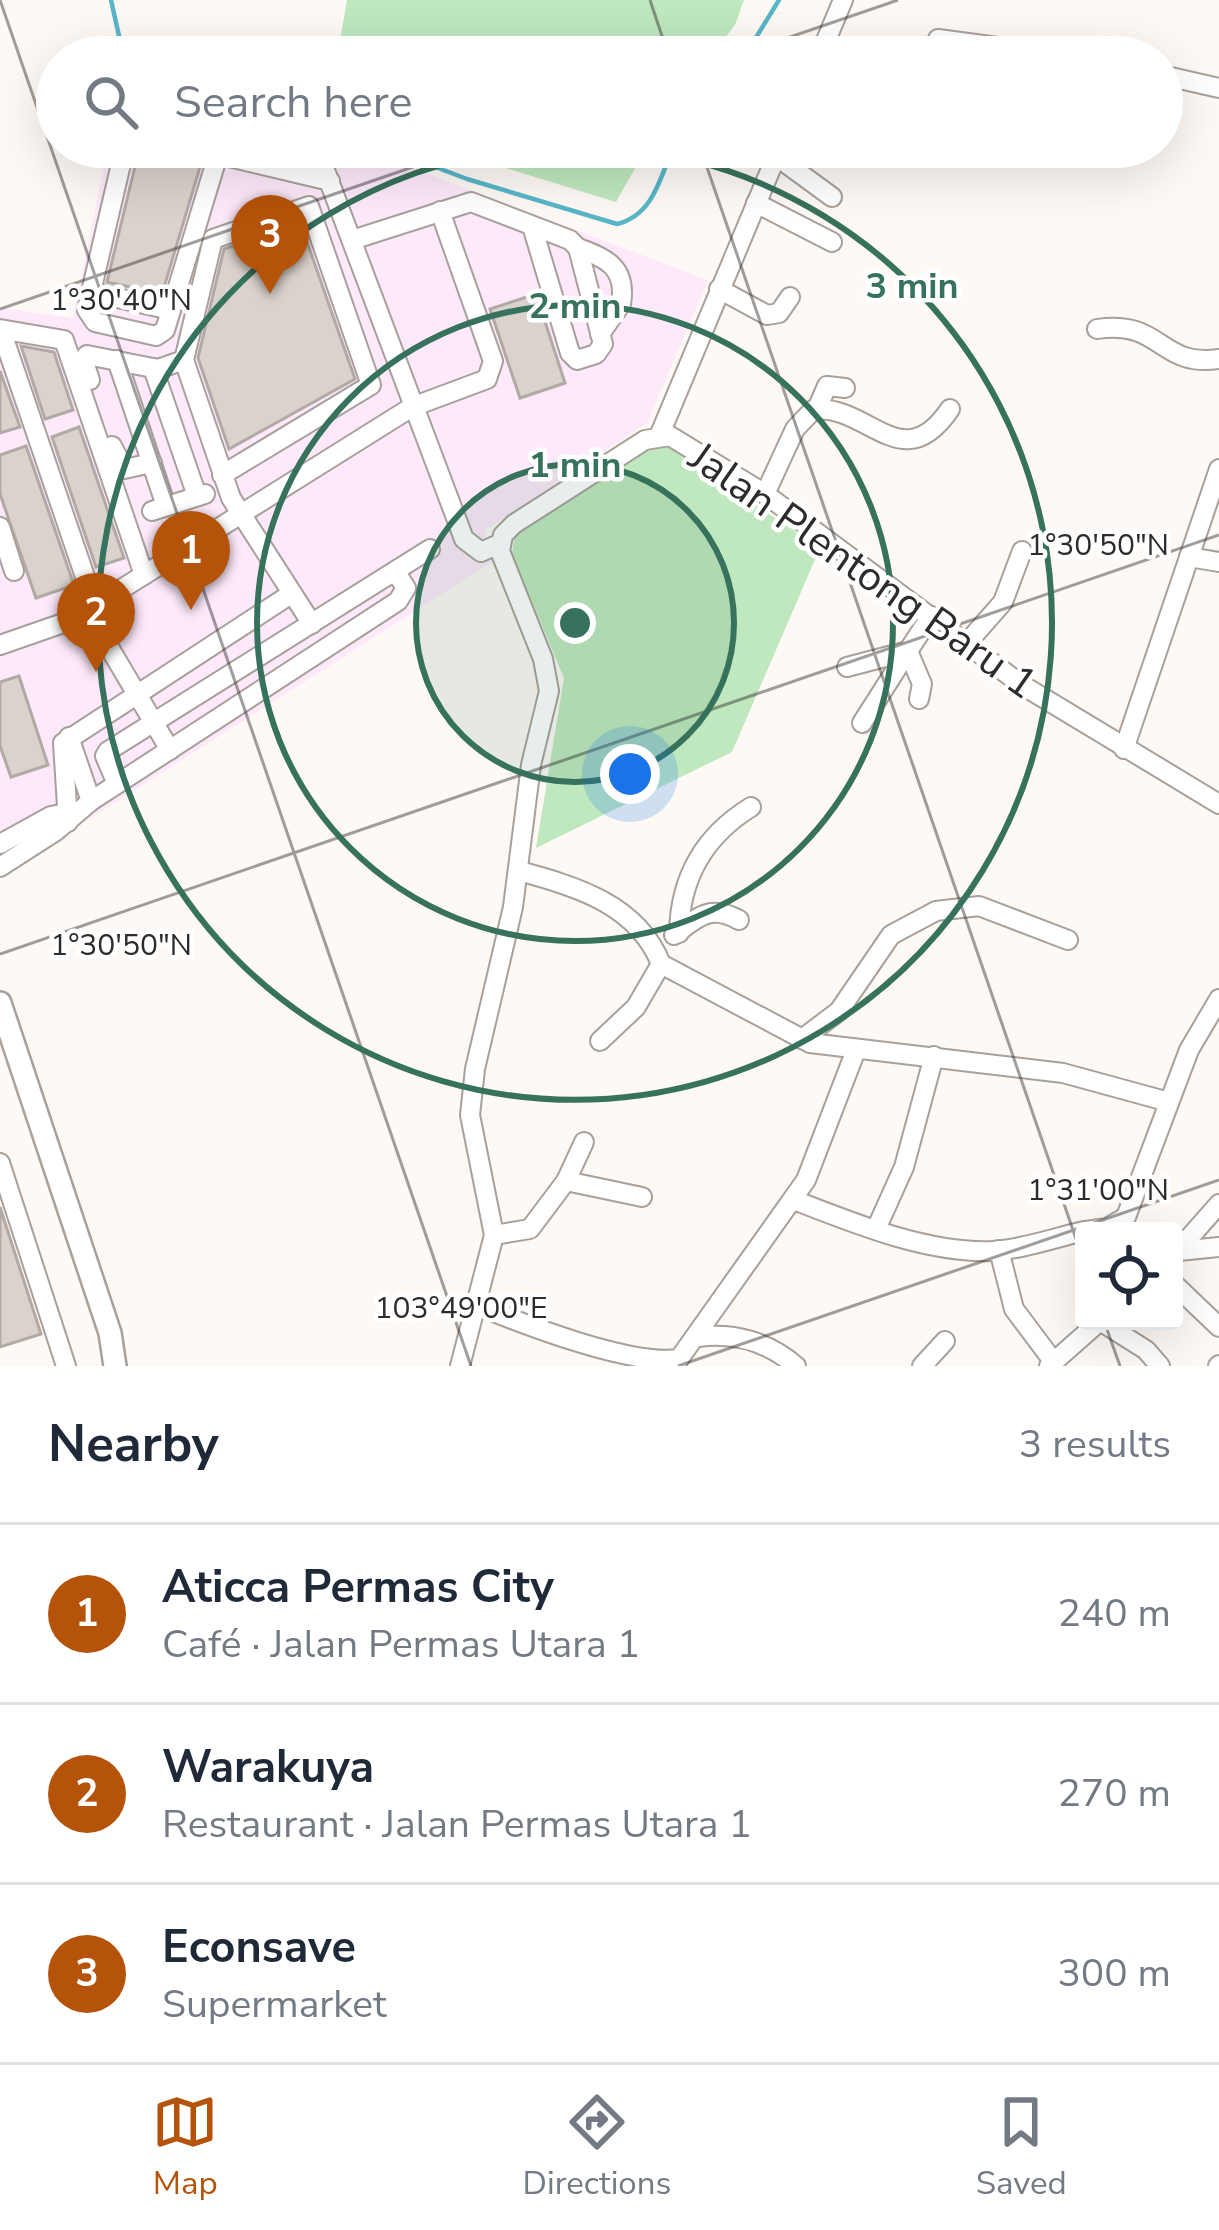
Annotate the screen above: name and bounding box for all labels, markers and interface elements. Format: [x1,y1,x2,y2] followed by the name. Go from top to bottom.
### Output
[36,36,1183,168] search box
[78,69,144,135] icon: search
[174,72,413,133] text: Search here
[231,195,309,294] pin: 3
[865,262,959,311] text: 3 min
[50,280,192,321] text: 1°30'40"N
[528,282,622,331] text: 2 min
[677,429,1048,713] street label: Jalan Plentong Baru 1
[528,441,622,490] text: 1 min
[152,511,230,610] pin: 1
[1027,525,1169,566] text: 1°30'50"N
[57,573,135,672] pin: 2
[554,602,596,644] centre of rings
[600,744,660,804] your location
[50,925,192,966] text: 1°30'50"N
[1027,1170,1169,1211] text: 1°31'00"N
[1075,1222,1183,1330] map controls
[1075,1222,1183,1330] button: locate
[375,1288,547,1329] text: 103°49'00"E
[48,1409,219,1479] text: Nearby
[1019,1418,1171,1471] text: 3 results
[162,1557,554,1618] text: Aticca Permas City
[75,1587,99,1640] text: 1
[1057,1587,1171,1640] text: 240 m
[162,1618,640,1671] text: Café · Jalan Permas Utara 1
[162,1737,374,1798] text: Warakuya
[75,1767,99,1820] text: 2
[1057,1767,1171,1820] text: 270 m
[162,1798,752,1851] text: Restaurant · Jalan Permas Utara 1
[162,1917,356,1978] text: Econsave
[75,1947,99,2000] text: 3
[1057,1947,1171,2000] text: 300 m
[162,1978,387,2031] text: Supermarket
[152,2089,218,2206] tab: Map
[523,2089,671,2206] tab: Directions
[976,2089,1067,2206] tab: Saved

